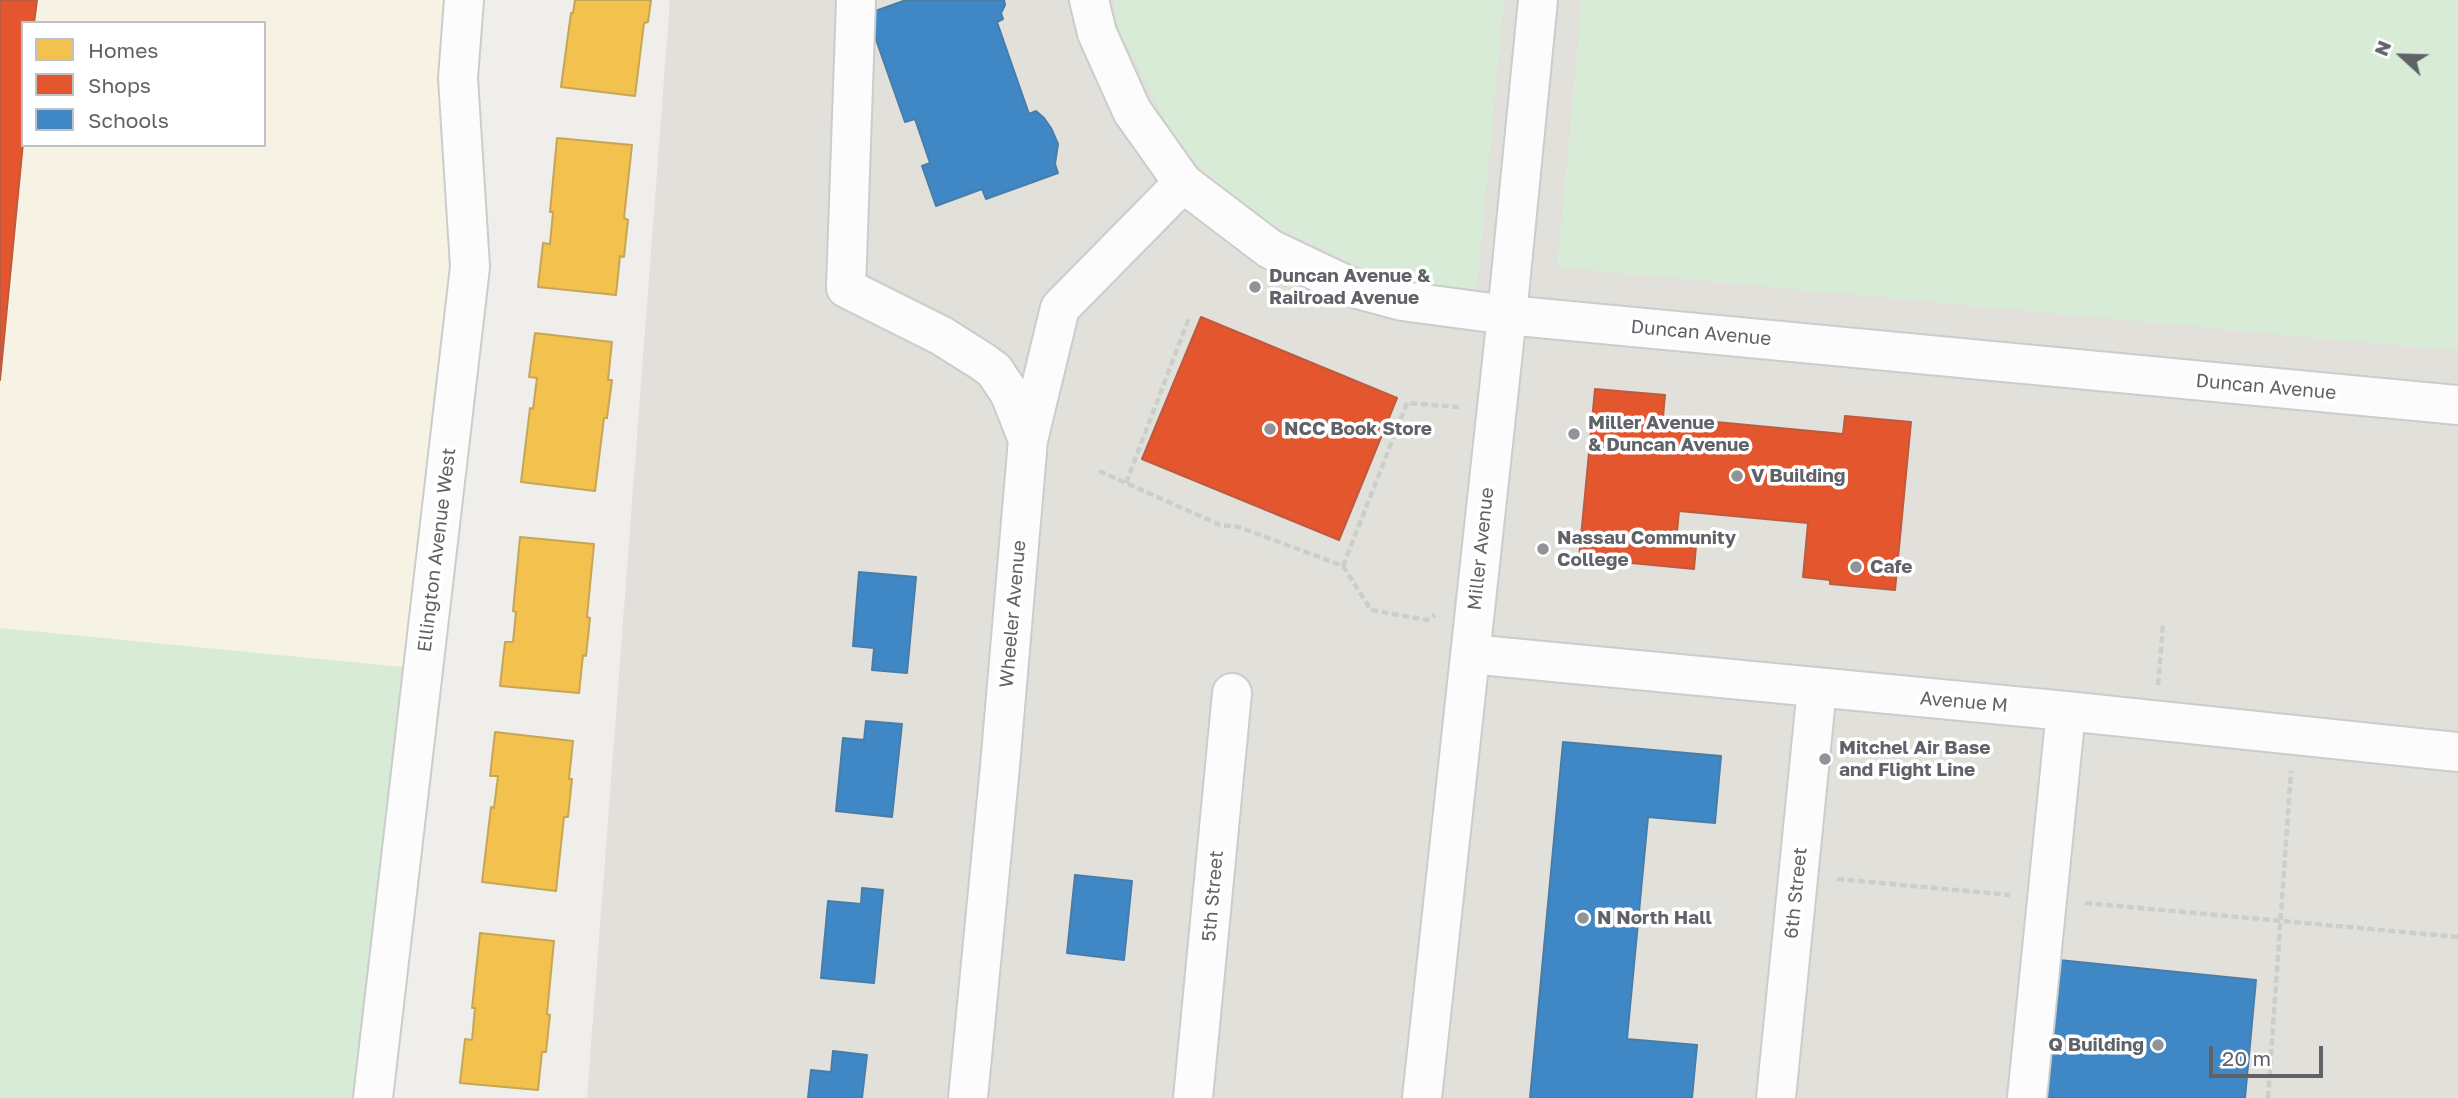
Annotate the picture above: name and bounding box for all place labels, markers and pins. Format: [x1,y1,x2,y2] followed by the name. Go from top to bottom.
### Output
[1269,265,1431,309] place label: Duncan Avenue & Railroad Avenue
[1247,279,1263,295] marker: Duncan Avenue & Railroad Avenue
[1588,412,1750,456] place label: Miller Avenue & Duncan Avenue
[1284,418,1432,440] place label: NCC Book Store
[1262,421,1278,437] marker: NCC Book Store
[1566,426,1582,442] marker: Miller Avenue & Duncan Avenue
[1751,465,1845,487] place label: V Building
[1729,468,1745,484] marker: V Building
[1557,527,1736,571] place label: Nassau Community College
[1535,541,1551,557] marker: Nassau Community College
[1870,556,1913,578] place label: Cafe
[1848,559,1864,575] marker: Cafe
[1839,737,1991,781] place label: Mitchel Air Base and Flight Line
[1817,751,1833,767] marker: Mitchel Air Base and Flight Line
[1597,907,1712,929] place label: N North Hall
[1575,910,1591,926] marker: N North Hall
[2048,1034,2144,1056] place label: Q Building
[2150,1037,2166,1053] marker: Q Building

